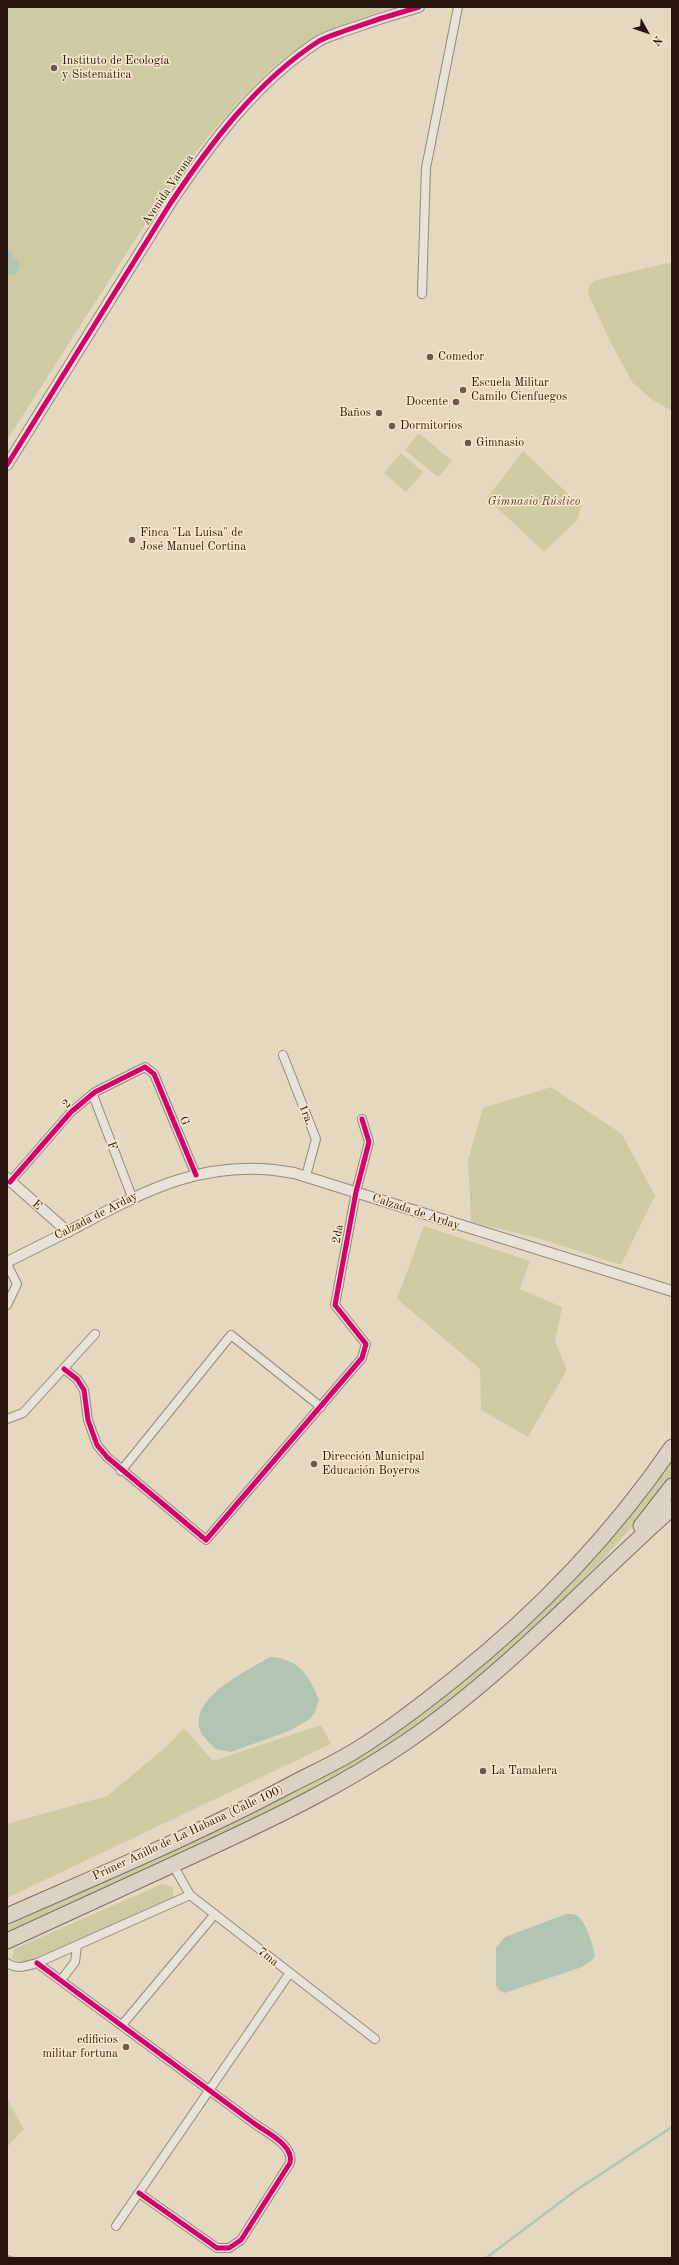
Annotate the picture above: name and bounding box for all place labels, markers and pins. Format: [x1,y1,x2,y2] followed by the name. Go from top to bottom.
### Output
[62,54,169,82] place label: Instituto de Ecología y Sistemática
[49,63,59,73] marker: Instituto de Ecología y Sistemática
[438,350,484,364] place label: Comedor
[425,352,435,362] marker: Comedor
[471,376,567,404] place label: Escuela Militar Camilo Cienfuegos
[458,385,468,395] marker: Escuela Militar Camilo Cienfuegos
[406,395,448,409] place label: Docente
[451,397,461,407] marker: Docente
[339,406,371,420] place label: Baños
[374,408,384,418] marker: Baños
[400,419,462,433] place label: Dormitorios
[387,421,397,431] marker: Dormitorios
[476,436,524,450] place label: Gimnasio
[463,438,473,448] marker: Gimnasio
[140,526,246,554] place label: Finca "La Luisa" de José Manuel Cortina
[127,535,137,545] marker: Finca "La Luisa" de José Manuel Cortina
[322,1450,425,1478] place label: Dirección Municipal Educación Boyeros
[309,1459,319,1469] marker: Dirección Municipal Educación Boyeros
[491,1764,557,1778] place label: La Tamalera
[478,1766,488,1776] marker: La Tamalera
[42,2033,118,2061] place label: edificios militar fortuna
[121,2042,131,2052] marker: edificios militar fortuna

